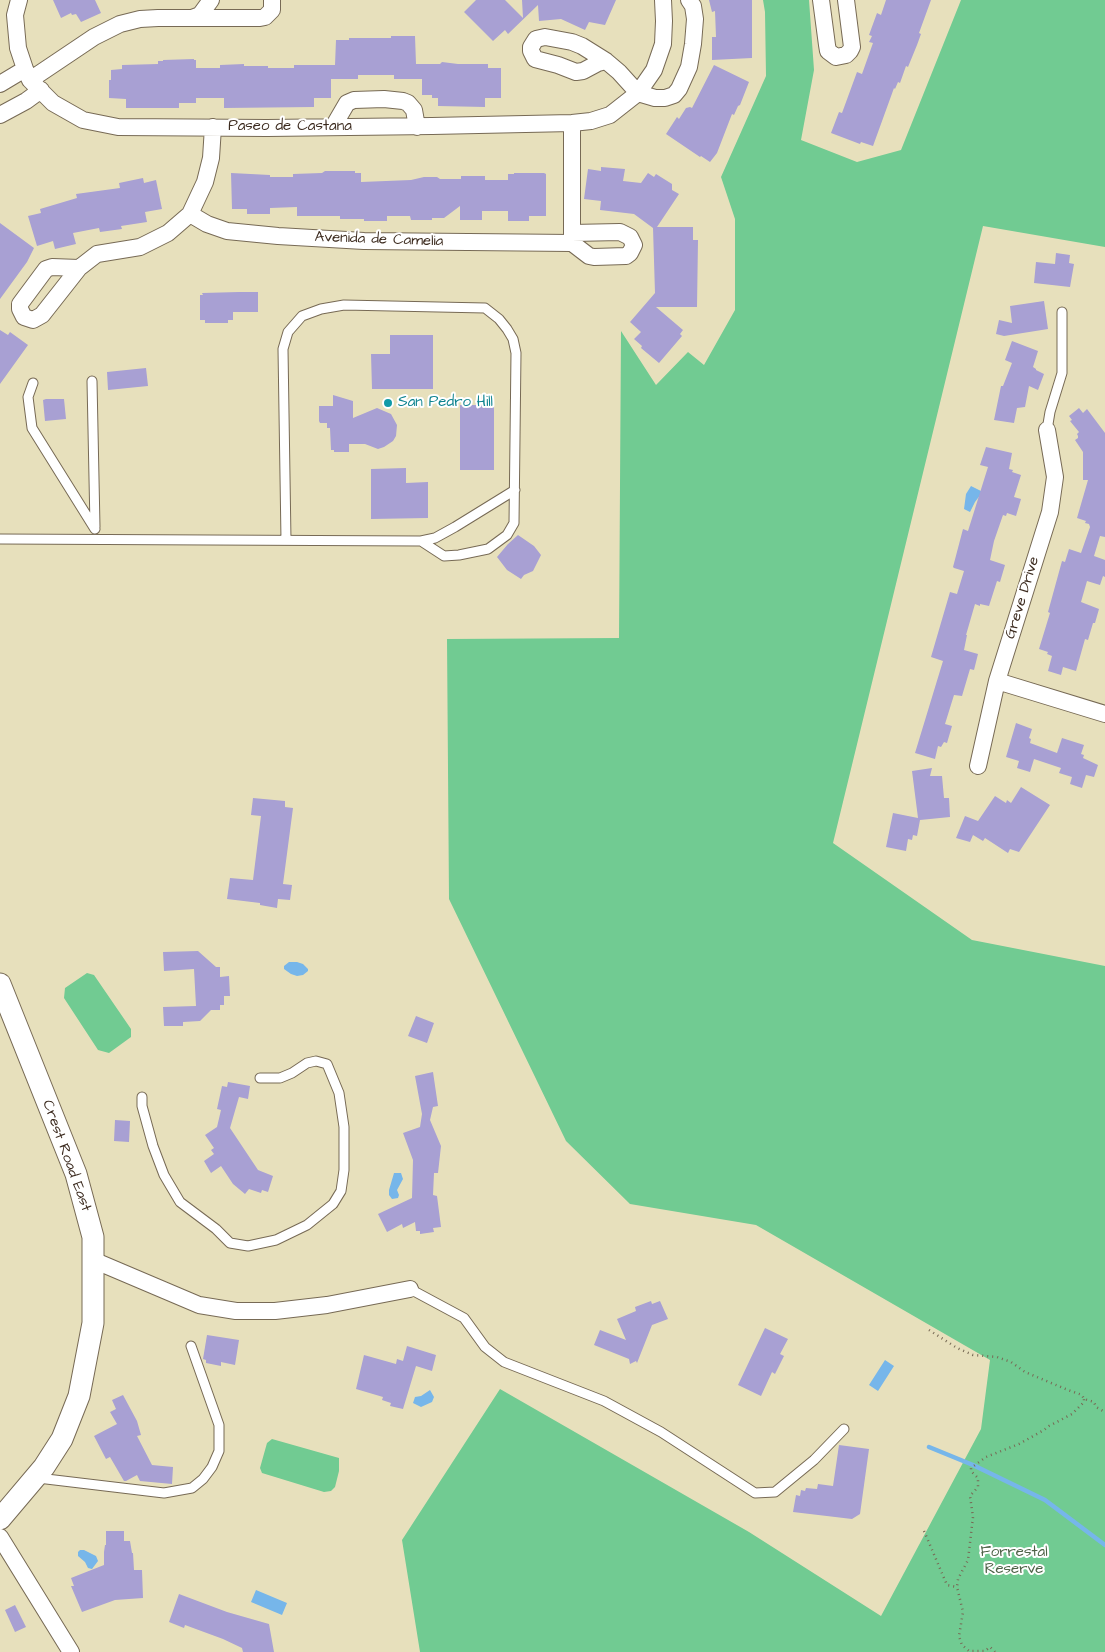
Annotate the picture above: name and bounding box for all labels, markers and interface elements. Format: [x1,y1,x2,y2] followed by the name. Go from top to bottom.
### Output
[228,118,352,136] street label: Paseo de Castana
[314,229,444,251] street label: Avenida de Camelia
[398,394,493,412] place label: San Pedro Hill
[382,397,394,409] marker: San Pedro Hill
[1002,555,1044,641] street label: Greve Drive
[38,1098,94,1214] street label: Crest Road East
[980,1544,1048,1579] park label: Forrestal Reserve

